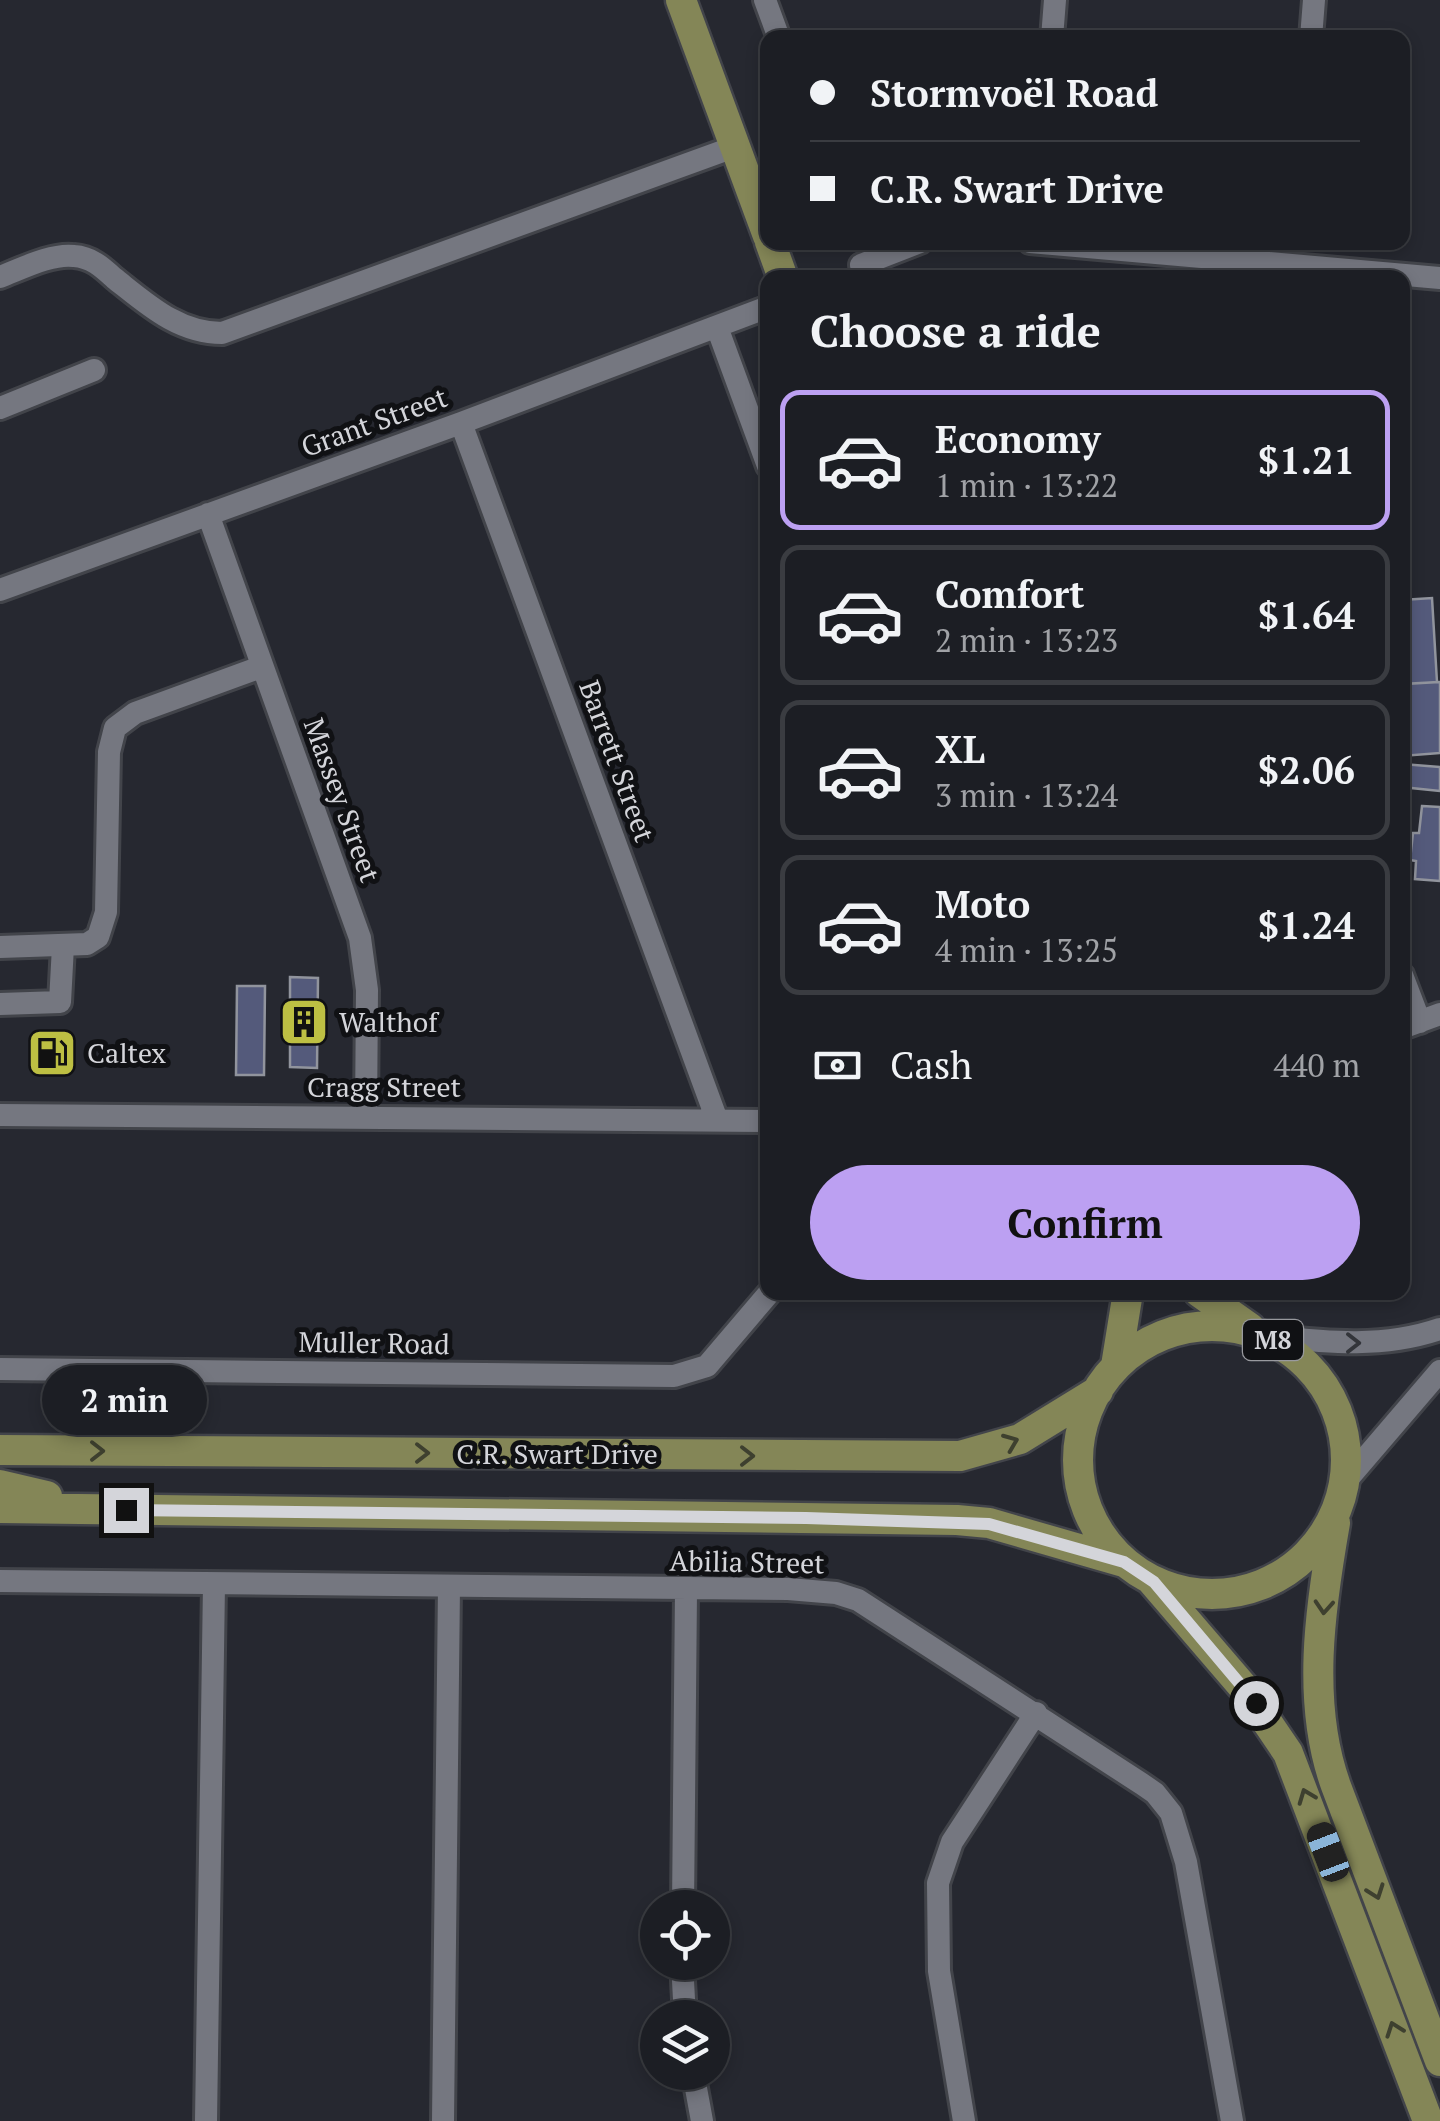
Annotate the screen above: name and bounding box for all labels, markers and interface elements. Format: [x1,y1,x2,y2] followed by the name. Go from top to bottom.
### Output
[870,68,1158,118] text: Stormvoël Road
[870,164,1164,214] text: C.R. Swart Drive
[810,300,1101,360] text: Choose a ride
[296,378,452,465] street label: Grant Street
[935,414,1101,464] text: Economy
[815,415,905,505] icon: car
[1258,435,1355,485] text: $1.21
[935,464,1118,506] text: 1 min · 13:22
[935,569,1084,619] text: Comfort
[815,570,905,660] icon: car
[1258,590,1355,640] text: $1.64
[935,619,1118,661] text: 2 min · 13:23
[571,675,664,847] street label: Barrett Street
[296,713,389,887] street label: Massey Street
[935,724,985,774] text: XL
[815,725,905,815] icon: car
[1258,745,1355,795] text: $2.06
[935,774,1118,816] text: 3 min · 13:24
[935,879,1030,929] text: Moto
[815,880,905,970] icon: car
[1258,900,1355,950] text: $1.24
[935,929,1118,971] text: 4 min · 13:25
[278,996,330,1048] building icon: Walthof
[339,1003,440,1040] place label: Walthof
[26,1027,78,1079] fuel station icon: Caltex
[87,1034,167,1071] place label: Caltex
[810,1038,865,1093] icon: cash
[890,1040,972,1090] text: Cash
[1273,1044,1360,1086] text: 440 m
[307,1068,462,1105] street label: Cragg Street
[810,1165,1360,1280] button: Confirm
[1243,1320,1303,1360] road number: M8
[298,1323,450,1362] street label: Muller Road
[1346,1332,1361,1354] one-way arrow
[44,1365,208,1435] callout: 2 min
[81,1379,168,1421] text: 2 min
[1001,1433,1019,1453] one-way arrow
[456,1435,658,1472] street label: C.R. Swart Drive
[90,1440,106,1462] one-way arrow
[415,1443,431,1464] one-way arrow
[740,1445,756,1467] one-way arrow
[104,1488,149,1533] route end
[669,1542,826,1581] street label: Abilia Street
[1314,1599,1335,1615] one-way arrow
[1234,1681,1279,1726] route start
[1298,1788,1318,1806] one-way arrow
[1303,1819,1353,1885] car
[1364,1883,1385,1900] one-way arrow
[640,1890,730,2090] map controls
[640,1890,730,1980] button: locate
[640,2000,730,2090] button: layers
[1385,2022,1406,2039] one-way arrow

